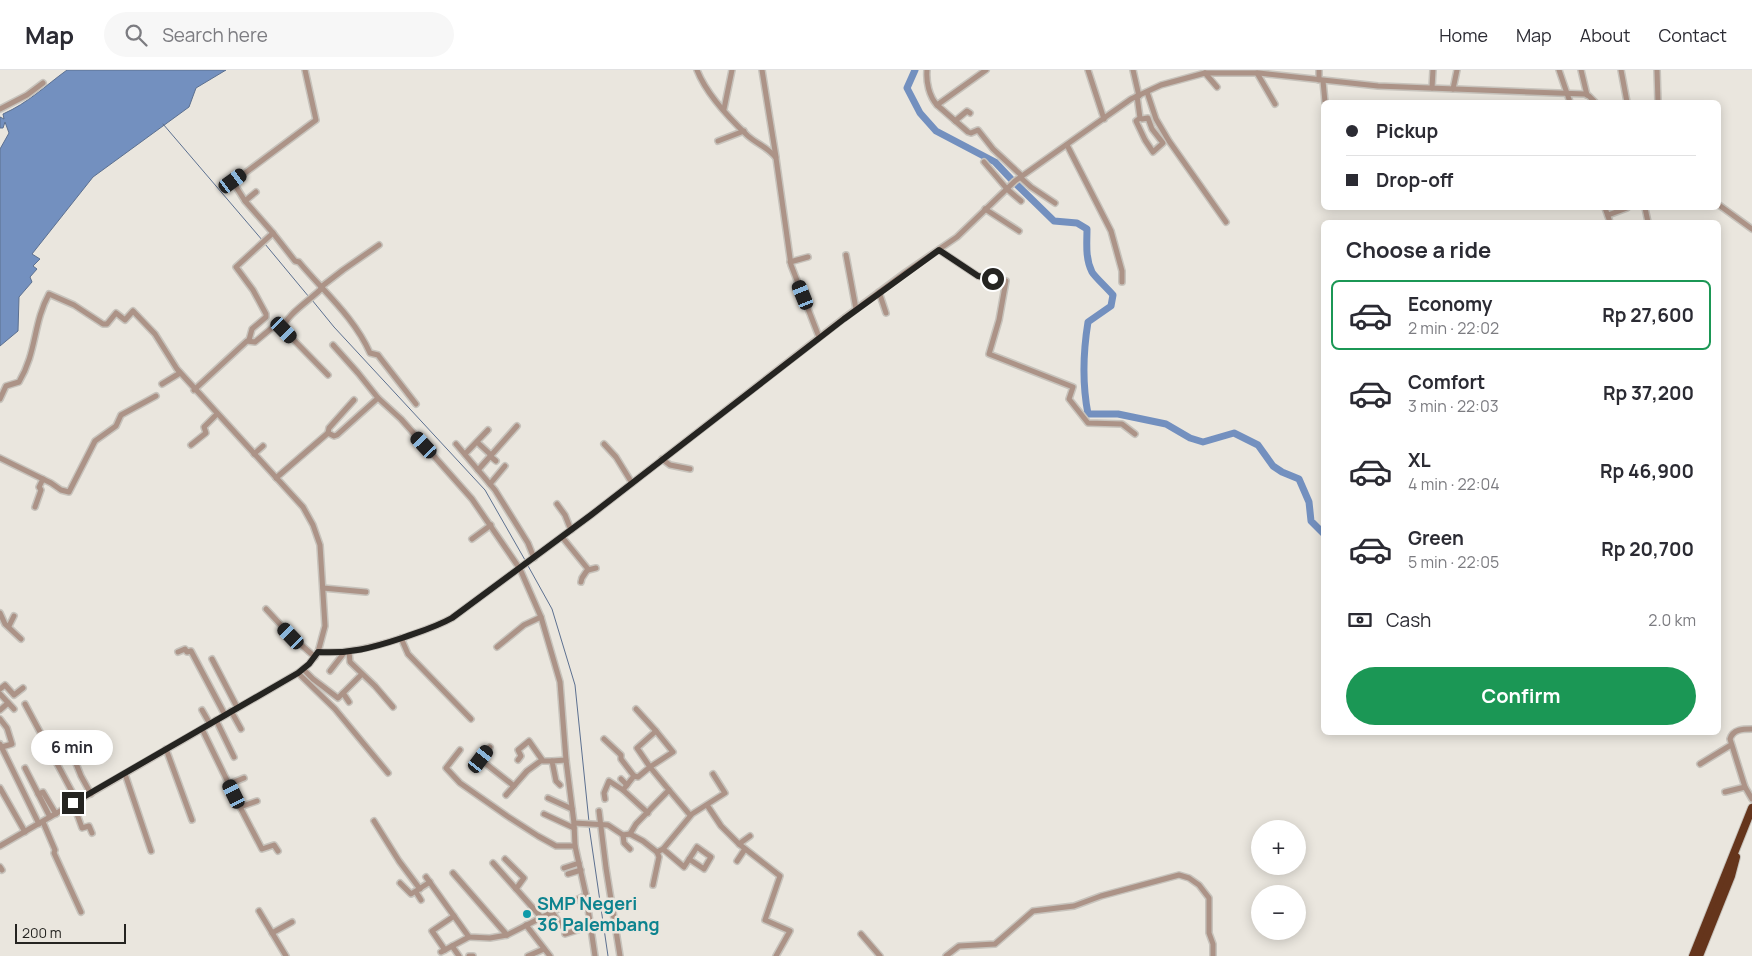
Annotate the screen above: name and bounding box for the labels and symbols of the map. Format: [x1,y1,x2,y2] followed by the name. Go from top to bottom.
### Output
[216,166,249,196] car
[982,268,1004,290] route start
[790,278,815,312] car
[268,314,299,346] car
[408,429,439,461] car
[275,620,306,652] car
[32,730,114,766] callout: 6 min
[465,743,496,775] car
[220,777,247,811] car
[62,792,84,814] route end
[537,891,659,936] place label: SMP Negeri 36 Palembang
[521,908,533,920] marker: SMP Negeri 36 Palembang
[15,921,126,944] scale bar

